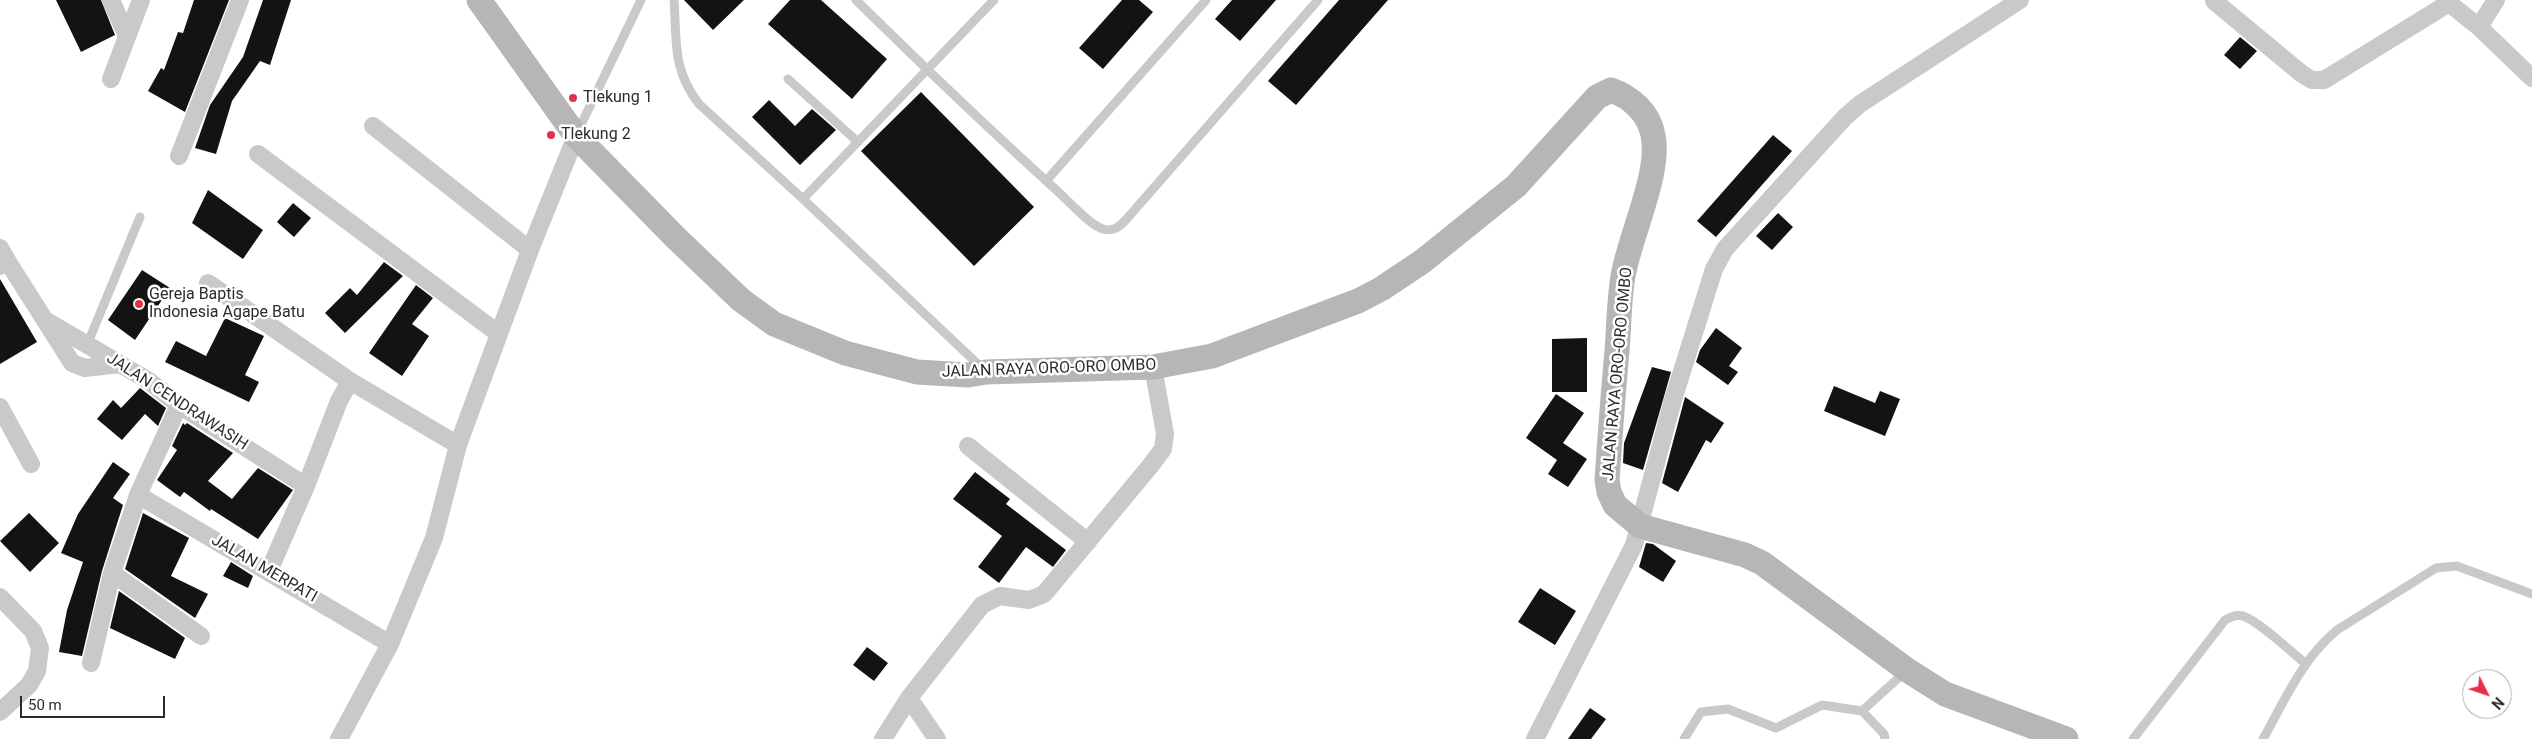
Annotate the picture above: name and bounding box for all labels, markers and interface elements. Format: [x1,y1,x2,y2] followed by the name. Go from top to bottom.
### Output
[583,88,653,108] place label: Tlekung 1
[567,92,579,104] marker: Tlekung 1
[561,125,631,145] place label: Tlekung 2
[545,129,557,141] marker: Tlekung 2
[1599,266,1637,482] street label: JALAN RAYA ORO-ORO OMBO
[149,285,305,323] place label: Gereja Baptis Indonesia Agape Batu
[133,298,145,310] marker: Gereja Baptis Indonesia Agape Batu
[103,349,251,455] street label: JALAN CENDRAWASIH
[941,356,1157,382] street label: JALAN RAYA ORO-ORO OMBO
[208,531,320,607] street label: JALAN MERPATI
[2462,669,2512,719] north arrow
[22,686,168,718] scale bar
[2488,694,2507,712] text: N
[28,696,62,714] text: 50 m

